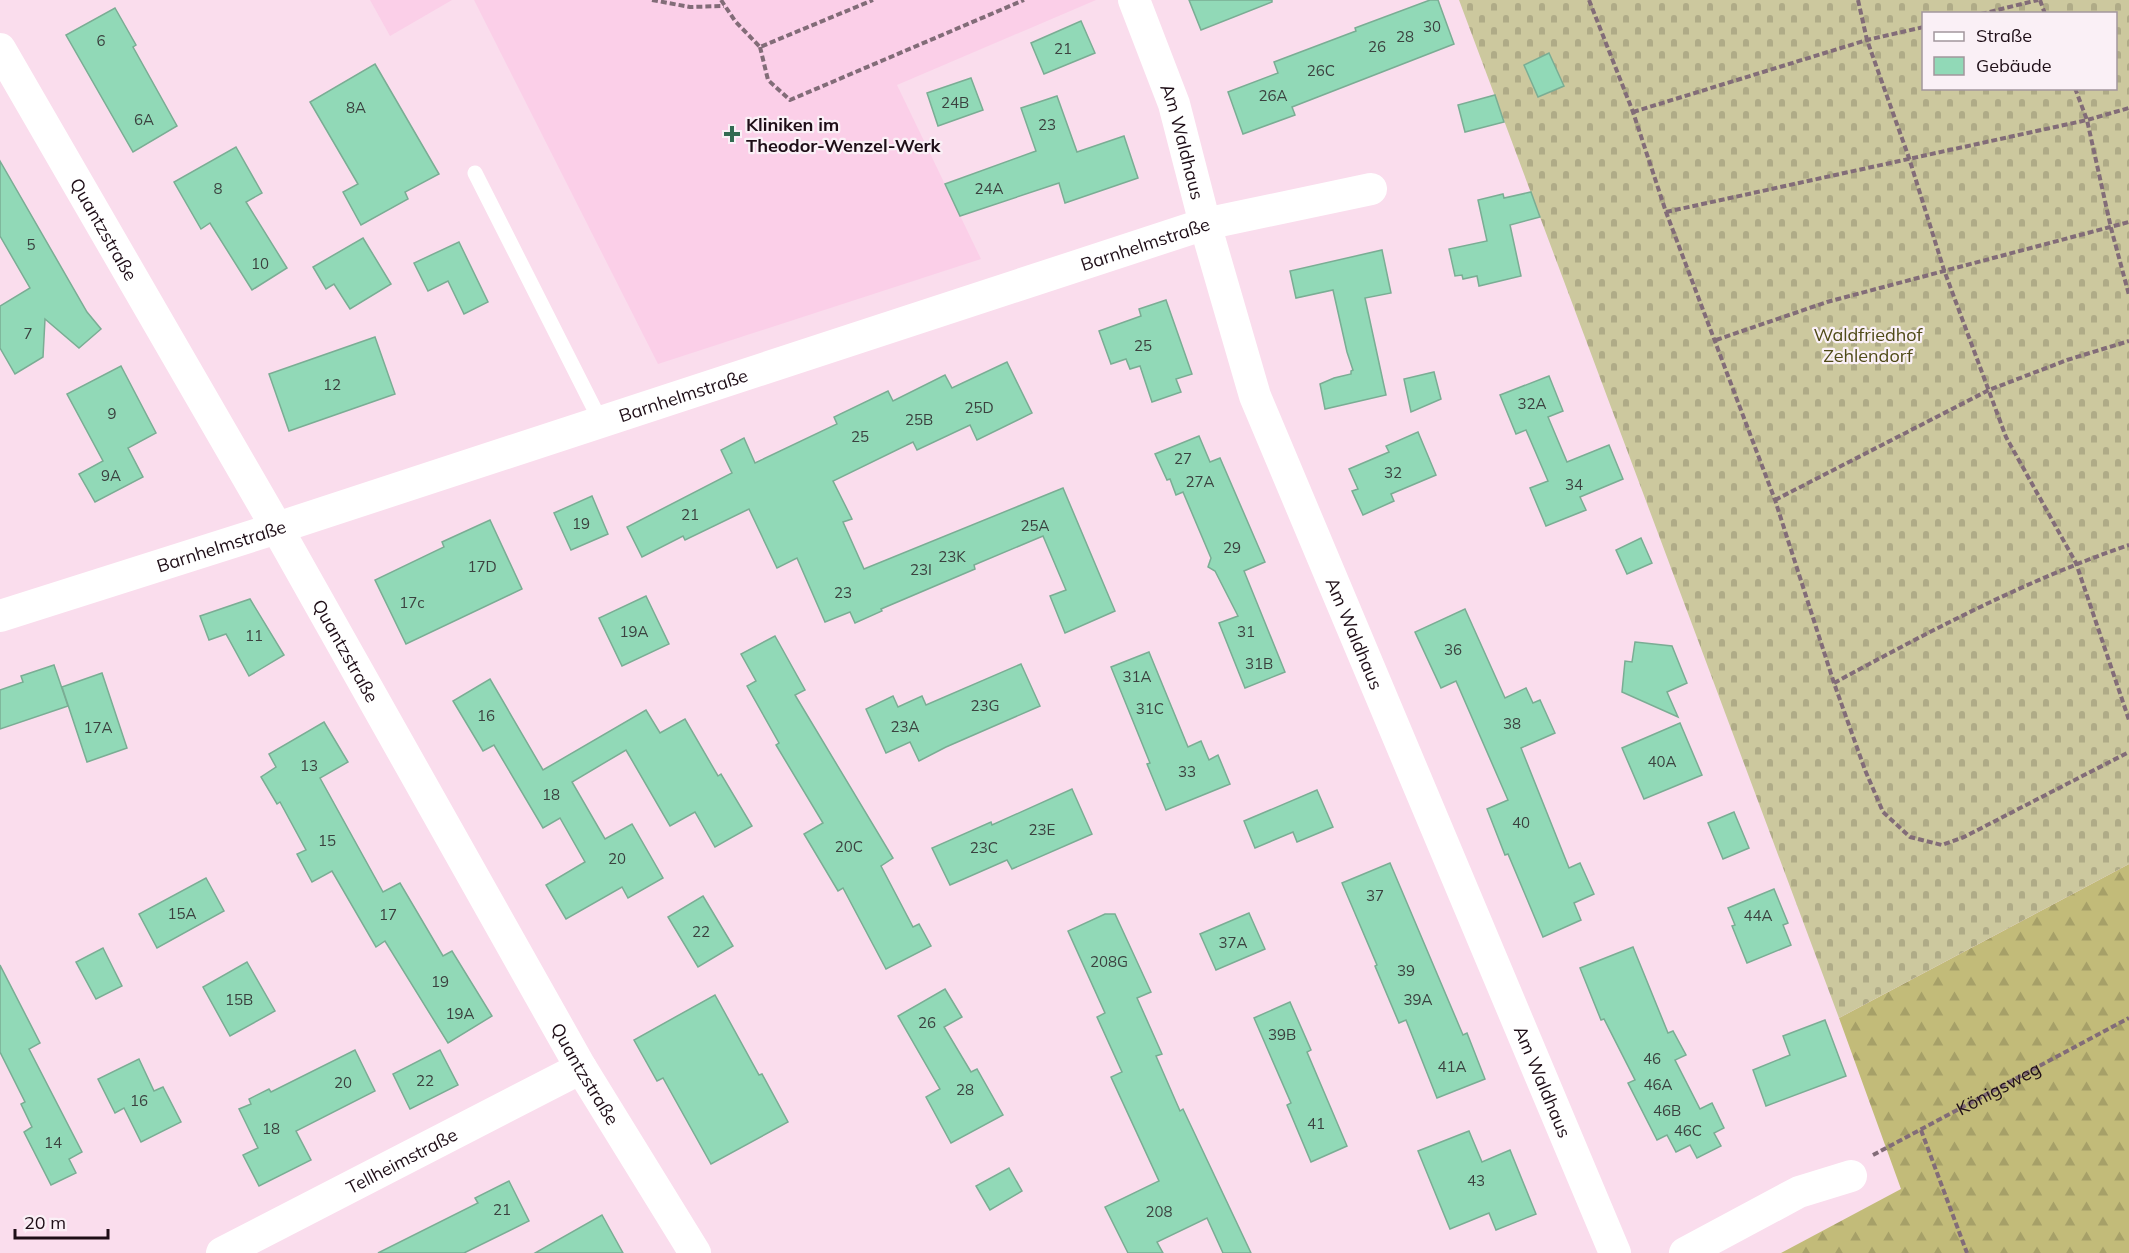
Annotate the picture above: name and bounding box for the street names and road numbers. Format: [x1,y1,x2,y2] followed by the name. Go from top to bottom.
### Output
[1156,80,1210,202] street label: Am Waldhaus
[65,174,143,285] street label: Quantzstraße
[1078,212,1212,275] street label: Barnhelmstraße
[616,363,751,427] street label: Barnhelmstraße
[154,514,289,577] street label: Barnhelmstraße
[1321,574,1388,693] street label: Am Waldhaus
[308,595,384,706] street label: Quantzstraße
[546,1018,625,1129] street label: Quantzstraße
[1509,1022,1577,1141] street label: Am Waldhaus
[1952,1056,2044,1120] street label: Königsweg
[342,1122,461,1199] street label: Tellheimstraße

